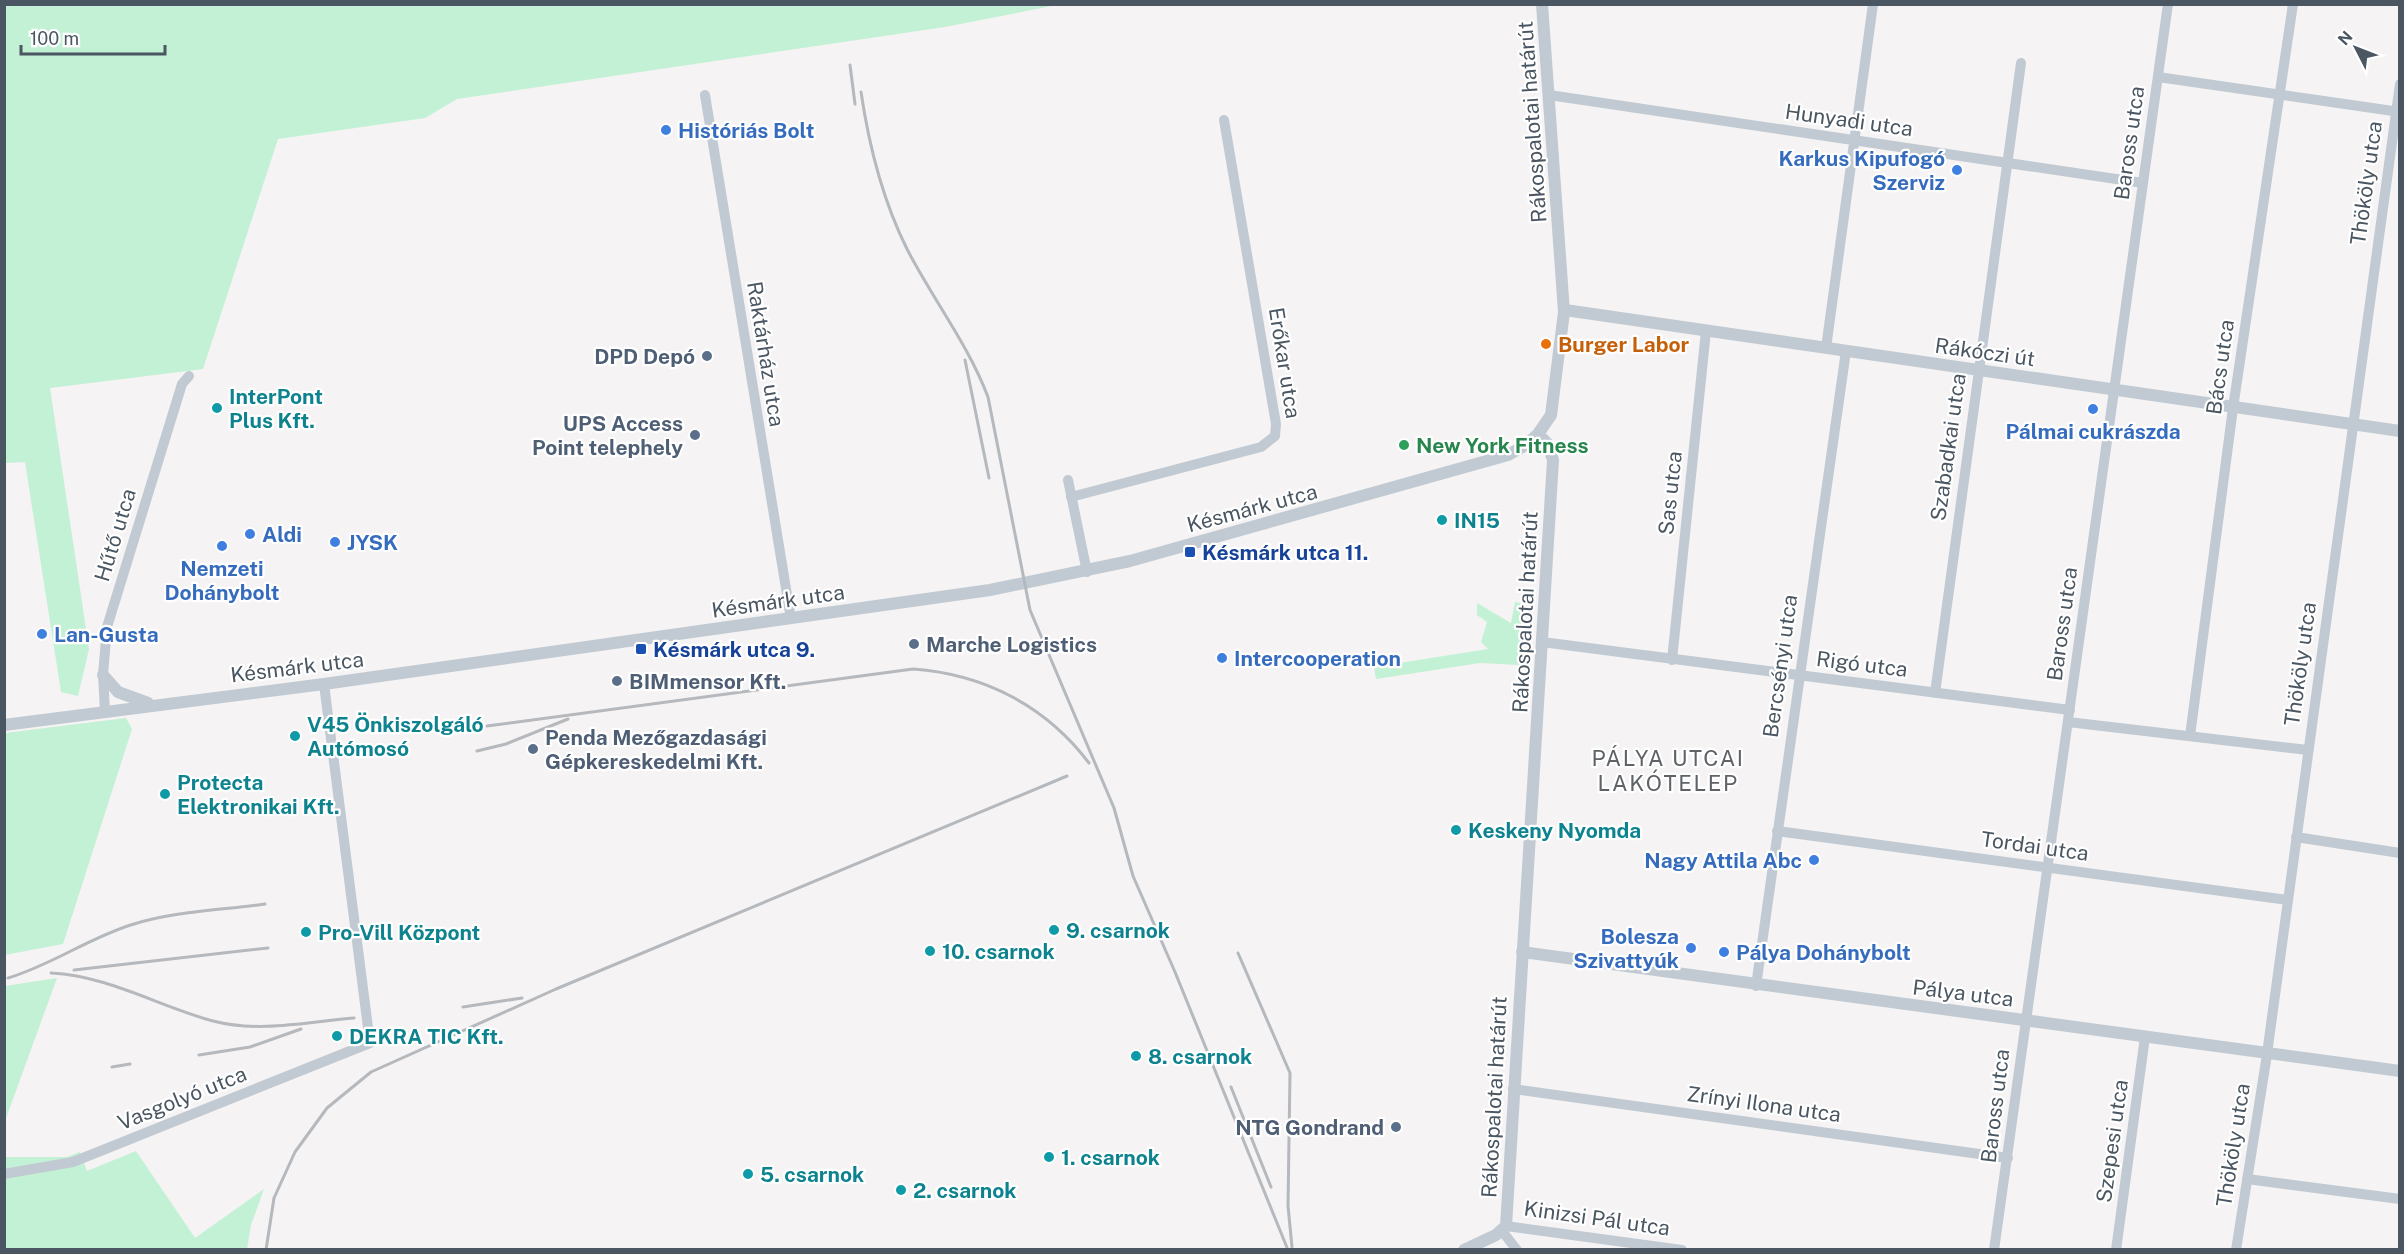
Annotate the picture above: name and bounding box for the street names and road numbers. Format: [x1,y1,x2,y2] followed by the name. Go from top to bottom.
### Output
[1512,20,1552,224] street label: Rákospalotai határút
[2109,84,2149,202] street label: Baross utca
[1784,99,1914,141] street label: Hunyadi utca
[2345,119,2387,247] street label: Thököly utca
[742,280,790,428] street label: Raktárház utca
[1264,306,1306,420] street label: Erőkar utca
[2201,318,2239,416] street label: Bács utca
[1933,333,2037,371] street label: Rákóczi út
[1925,372,1971,522] street label: Szabadkai utca
[1653,450,1687,536] street label: Sas utca
[1184,479,1320,537] street label: Késmárk utca
[89,485,141,585] street label: Hűtő utca
[1507,510,1543,714] street label: Rákospalotai határút
[2042,565,2082,683] street label: Baross utca
[710,579,846,623] street label: Késmárk utca
[1758,593,1802,739] street label: Bercsényi utca
[2279,600,2321,728] street label: Thököly utca
[229,646,365,688] street label: Késmárk utca
[1815,646,1909,682] street label: Rigó utca
[1980,826,2090,866] street label: Tordai utca
[1911,974,2015,1012] street label: Pálya utca
[1476,995,1512,1199] street label: Rákospalotai határút
[1976,1048,2014,1164] street label: Baross utca
[114,1061,250,1135] street label: Vasgolyó utca
[2091,1078,2133,1204] street label: Szepesi utca
[1685,1081,1843,1127] street label: Zrínyi Ilona utca
[2211,1081,2255,1209] street label: Thököly utca
[1522,1195,1672,1241] street label: Kinizsi Pál utca

